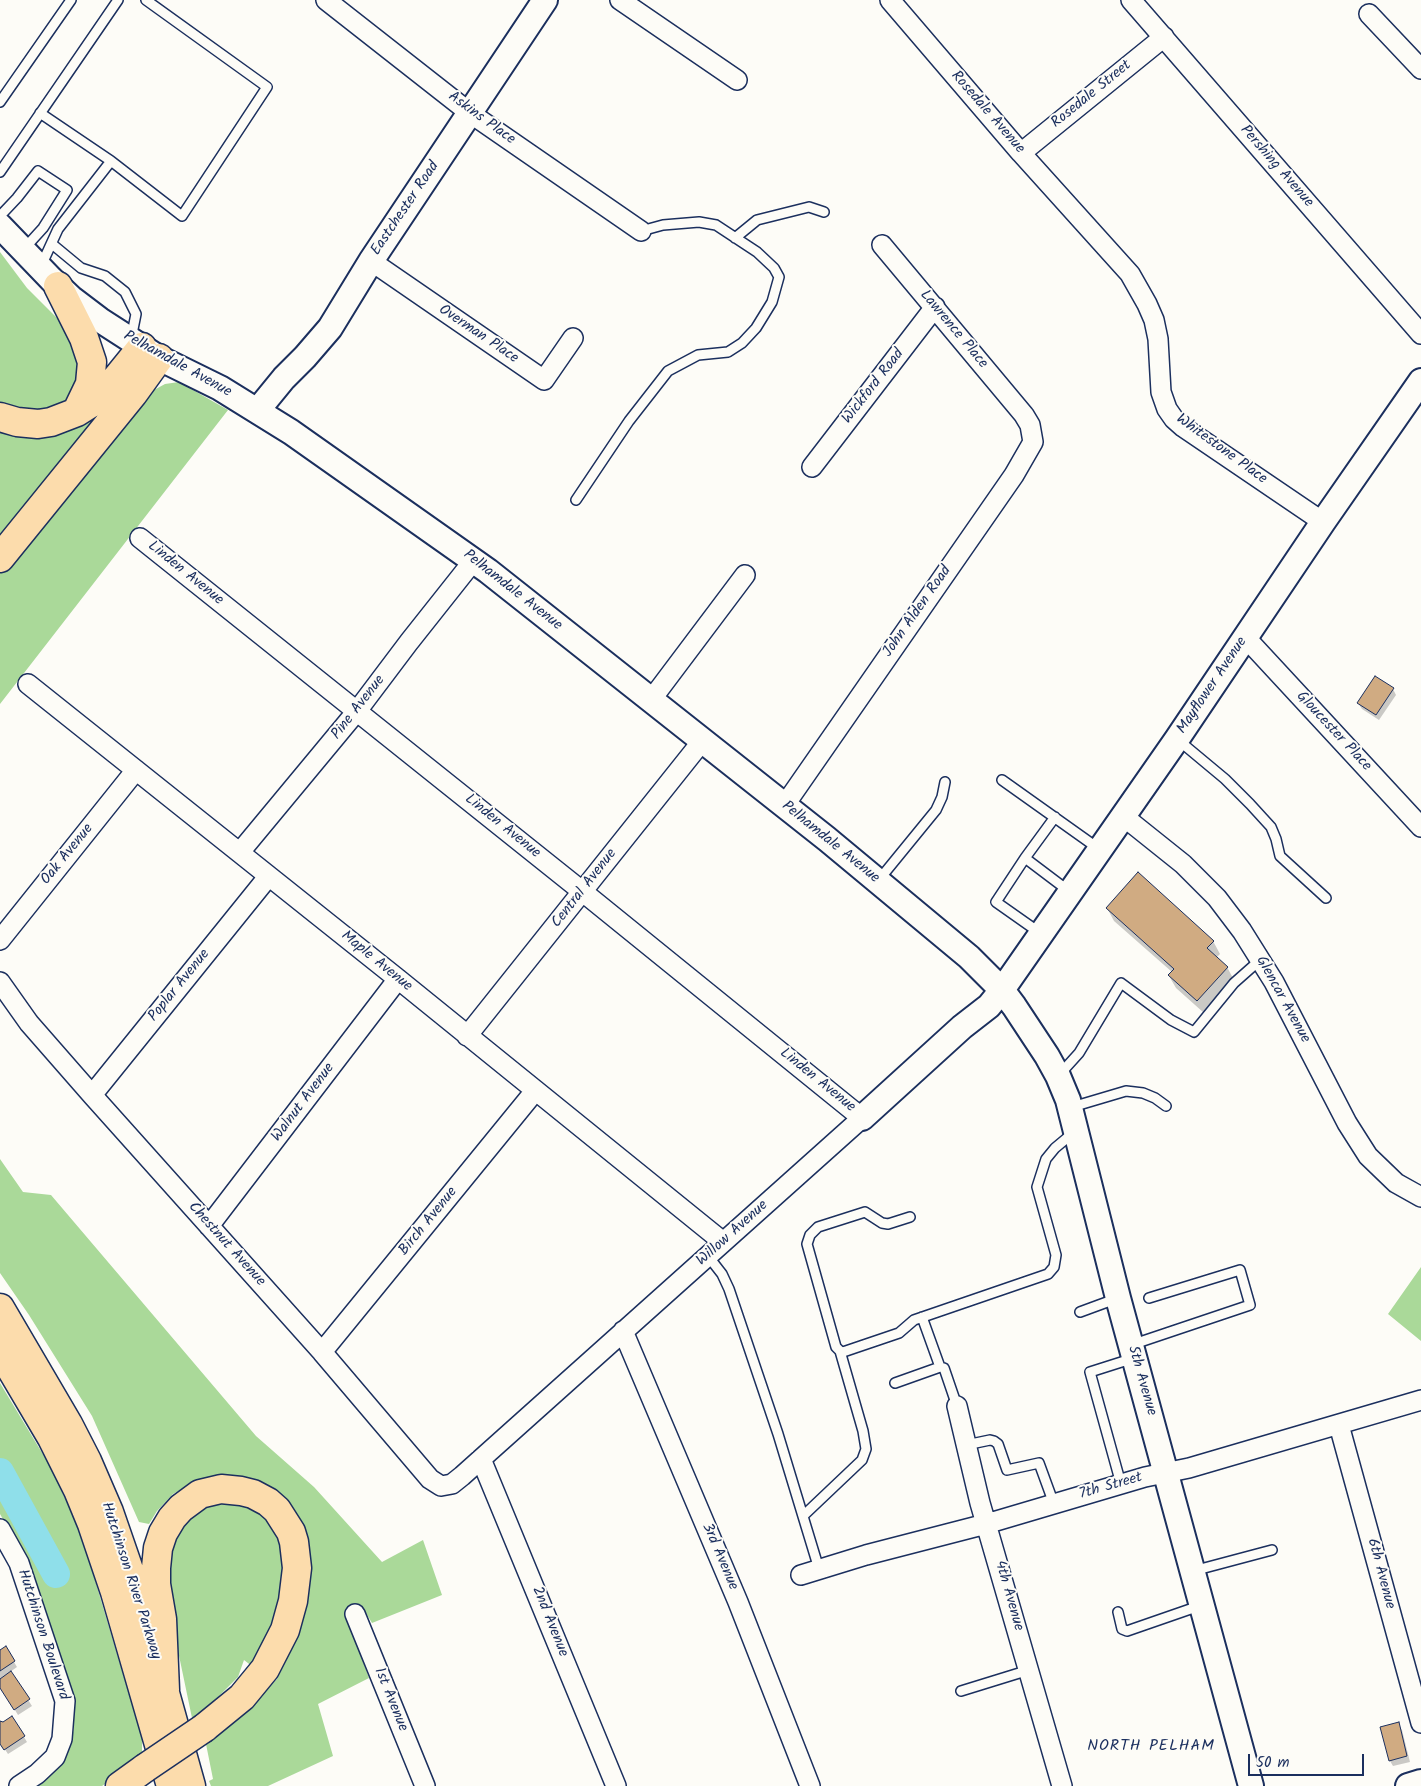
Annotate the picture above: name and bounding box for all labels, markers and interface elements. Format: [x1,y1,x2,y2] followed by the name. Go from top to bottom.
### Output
[1048,57,1136,133] street label: Rosedale Street
[946,68,1028,158] street label: Rosedale Avenue
[444,89,518,149] street label: Askins Place
[1235,122,1317,212] street label: Pershing Avenue
[368,159,444,259] street label: Eastchester Road
[915,287,991,373] street label: Lawrence Place
[435,302,521,368] street label: Overman Place
[120,328,234,402] street label: Pelhamdale Avenue
[839,346,909,428] street label: Wickford Road
[1172,411,1270,489] street label: Whitestone Place
[144,538,226,610] street label: Linden Avenue
[459,547,565,635] street label: Pelhamdale Avenue
[880,563,956,661] street label: John Alden Road
[1174,634,1252,738] street label: Mayflower Avenue
[328,672,390,744] street label: Pine Avenue
[1291,688,1375,776] street label: Gloucester Place
[461,791,543,863] street label: Linden Avenue
[777,798,883,888] street label: Pelhamdale Avenue
[38,821,98,889] street label: Oak Avenue
[549,846,621,932] street label: Central Avenue
[337,928,415,996] street label: Maple Avenue
[145,946,215,1026] street label: Poplar Avenue
[1251,953,1313,1047] street label: Glencar Avenue
[776,1045,858,1117] street label: Linden Avenue
[269,1060,339,1146] street label: Walnut Avenue
[396,1184,462,1260] street label: Birch Avenue
[694,1197,772,1271] street label: Willow Avenue
[183,1199,269,1291] street label: Chestnut Avenue
[1122,1344,1160,1418] street label: 5th Avenue
[1077,1469,1145,1505] street label: 7th Street
[96,1500,164,1662] street label: Hutchinson River Parkway
[697,1521,741,1593] street label: 3rd Avenue
[1362,1537,1398,1611] street label: 6th Avenue
[989,1559,1027,1633] street label: 4th Avenue
[12,1567,72,1703] street label: Hutchinson Boulevard
[527,1584,571,1660] street label: 2nd Avenue
[369,1666,411,1734] street label: 1st Avenue
[1086,1737,1216,1757] district label: NORTH PELHAM
[1251,1744,1367,1776] scale bar
[1256,1751,1290,1775] text: 50 m

